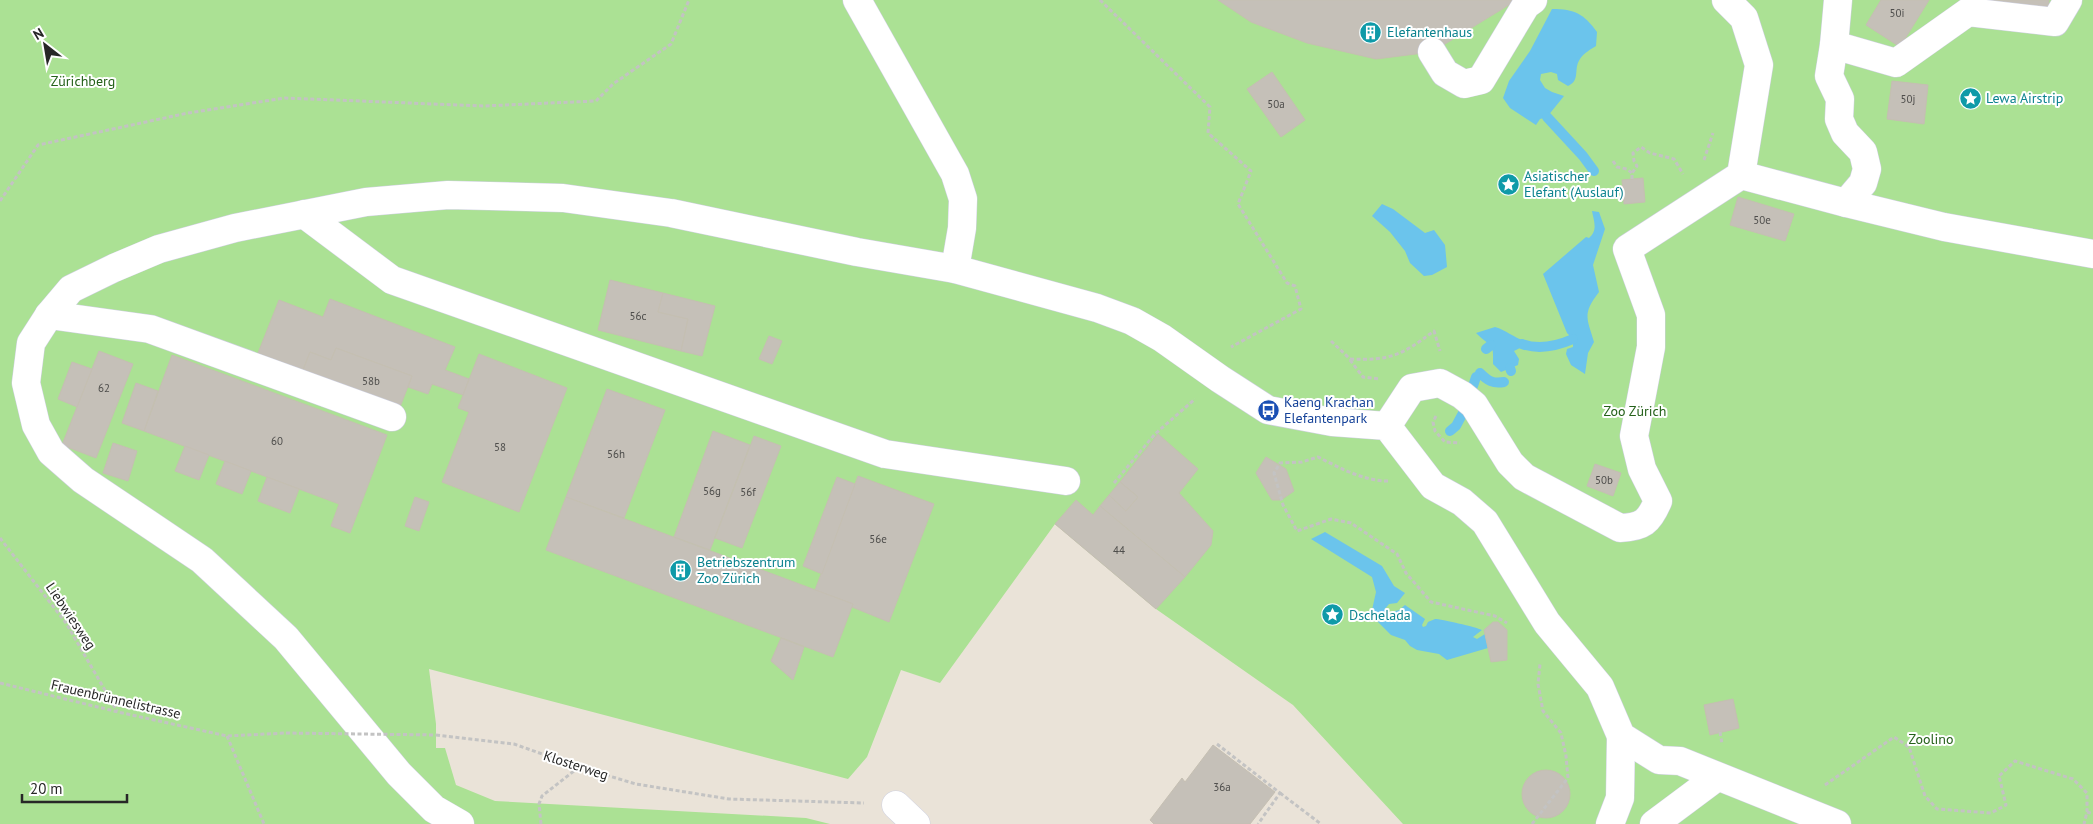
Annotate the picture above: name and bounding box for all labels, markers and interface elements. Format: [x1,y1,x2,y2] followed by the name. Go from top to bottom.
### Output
[1890,6,1905,20] house number: 50i
[20,20,70,70] north arrow
[1359,20,1383,44] building icon: Elefantenhaus
[1387,23,1472,41] place label: Elefantenhaus
[30,24,47,44] text: N
[51,72,115,90] park label: Zürichberg
[1958,86,1982,110] place icon: Lewa Airstrip
[1986,89,2063,107] place label: Lewa Airstrip
[1901,92,1916,106] house number: 50j
[1267,97,1285,111] house number: 50a
[1524,167,1624,201] place label: Asiatischer Elefant (Auslauf)
[1496,172,1520,196] place icon: Asiatischer Elefant (Auslauf)
[1753,213,1771,227] house number: 50e
[630,309,647,323] house number: 56c
[362,374,380,388] house number: 58b
[98,381,110,395] house number: 62
[1284,393,1374,427] place label: Kaeng Krachan Elefantenpark
[1256,398,1280,422] bus stop icon: Kaeng Krachan Elefantenpark
[1603,402,1667,420] park label: Zoo Zürich
[271,434,283,448] house number: 60
[494,440,506,454] house number: 58
[607,447,625,461] house number: 56h
[1595,473,1613,487] house number: 50b
[703,484,721,498] house number: 56g
[740,485,756,499] house number: 56f
[869,532,887,546] house number: 56e
[1113,543,1125,557] house number: 44
[697,553,795,587] place label: Betriebszentrum Zoo Zürich
[669,558,693,582] building icon: Betriebszentrum Zoo Zürich
[42,579,100,653] street label: Liebwiesweg
[1321,603,1345,627] place icon: Dschelada
[1349,606,1411,624] place label: Dschelada
[49,675,183,723] street label: Frauenbrünnelistrasse
[1909,730,1953,748] park label: Zoolino
[541,746,611,784] street label: Klosterweg
[22,772,128,804] scale bar
[30,779,63,798] text: 20 m
[1213,780,1231,794] house number: 36a

